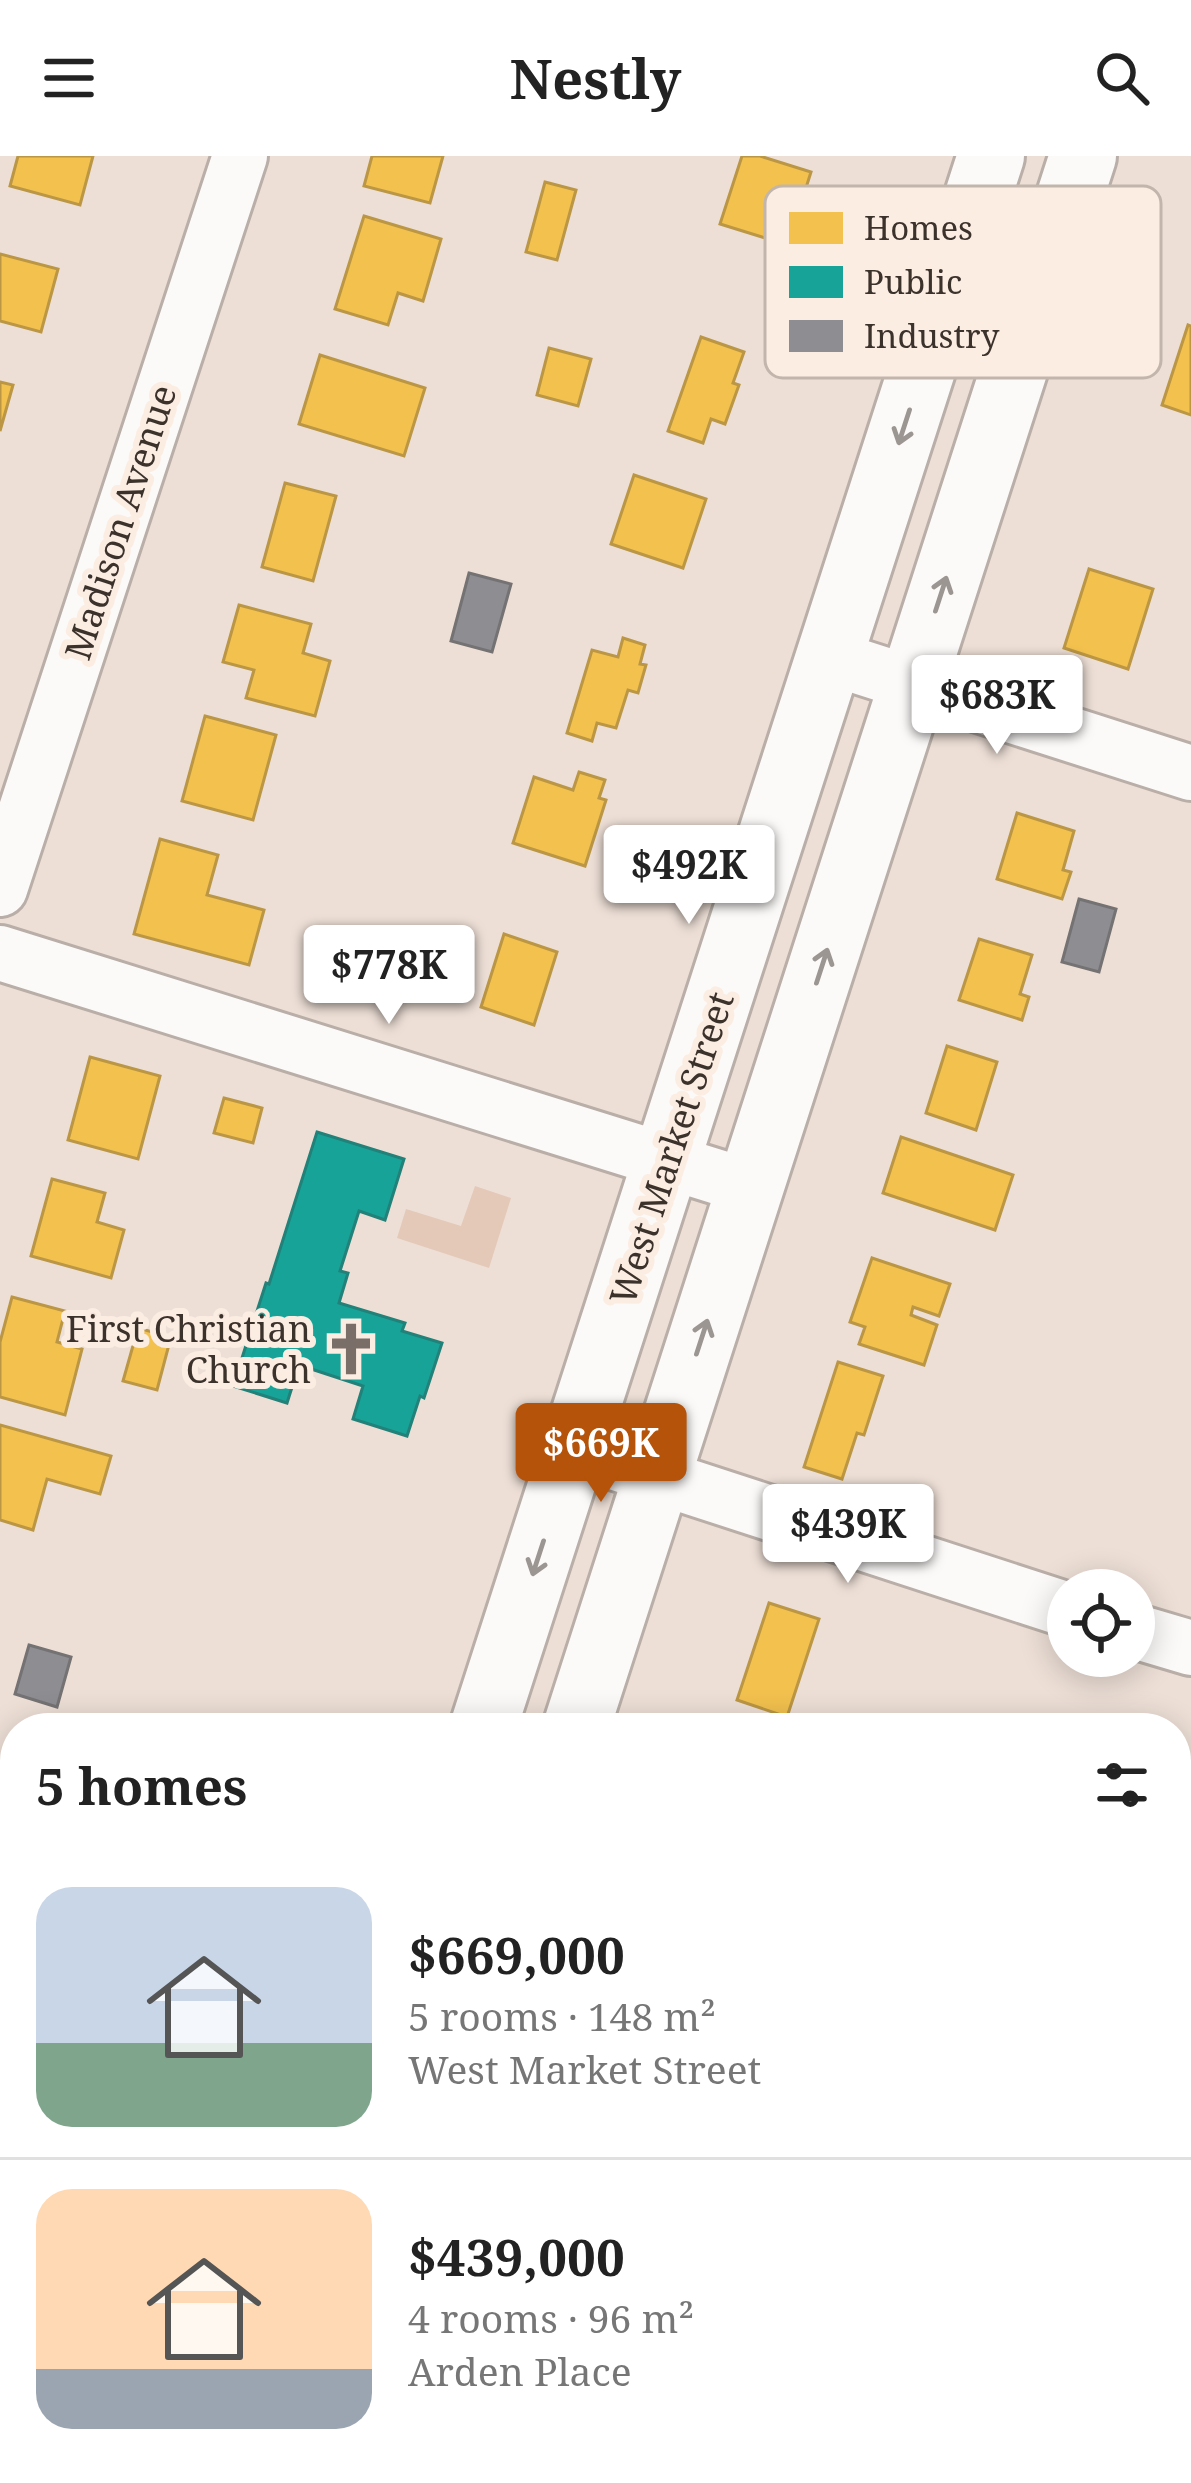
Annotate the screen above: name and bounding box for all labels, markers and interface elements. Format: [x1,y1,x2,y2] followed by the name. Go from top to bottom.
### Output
[510,41,681,115] text: Nestly
[36,45,102,111] icon: menu
[1089,45,1155,111] icon: search
[765,186,1161,378] legend
[864,205,973,250] text: Homes
[864,259,962,304] text: Public
[864,313,1000,358] text: Industry
[53,378,187,666] street label: Madison Avenue
[891,407,913,445] one-way arrow
[932,576,954,614] one-way arrow
[913,655,1081,757] pin: $683K
[939,667,1055,720] text: $683K
[605,825,773,927] pin: $492K
[631,837,747,890] text: $492K
[305,925,473,1027] pin: $778K
[331,937,447,990] text: $778K
[812,948,834,986] one-way arrow
[597,985,745,1311] street label: West Market Street
[66,1304,311,1394] place label: First Christian Church
[692,1319,714,1357] one-way arrow
[322,1320,380,1378] church icon: First Christian Church
[517,1403,685,1505] pin: $669K
[543,1415,659,1468] text: $669K
[764,1484,932,1586] pin: $439K
[790,1496,906,1549] text: $439K
[526,1538,548,1576] one-way arrow
[1047,1569,1155,1677] map controls
[1047,1569,1155,1677] button: locate
[36,1750,247,1820] text: 5 homes
[1089,1752,1155,1818] icon: filters
[408,1919,625,1989] text: $669,000
[132,1935,276,2079] icon: home
[408,1989,716,2042] text: 5 rooms · 148 m²
[408,2042,761,2095] text: West Market Street
[408,2221,625,2291] text: $439,000
[132,2237,276,2381] icon: home
[408,2291,694,2344] text: 4 rooms · 96 m²
[408,2344,632,2397] text: Arden Place

